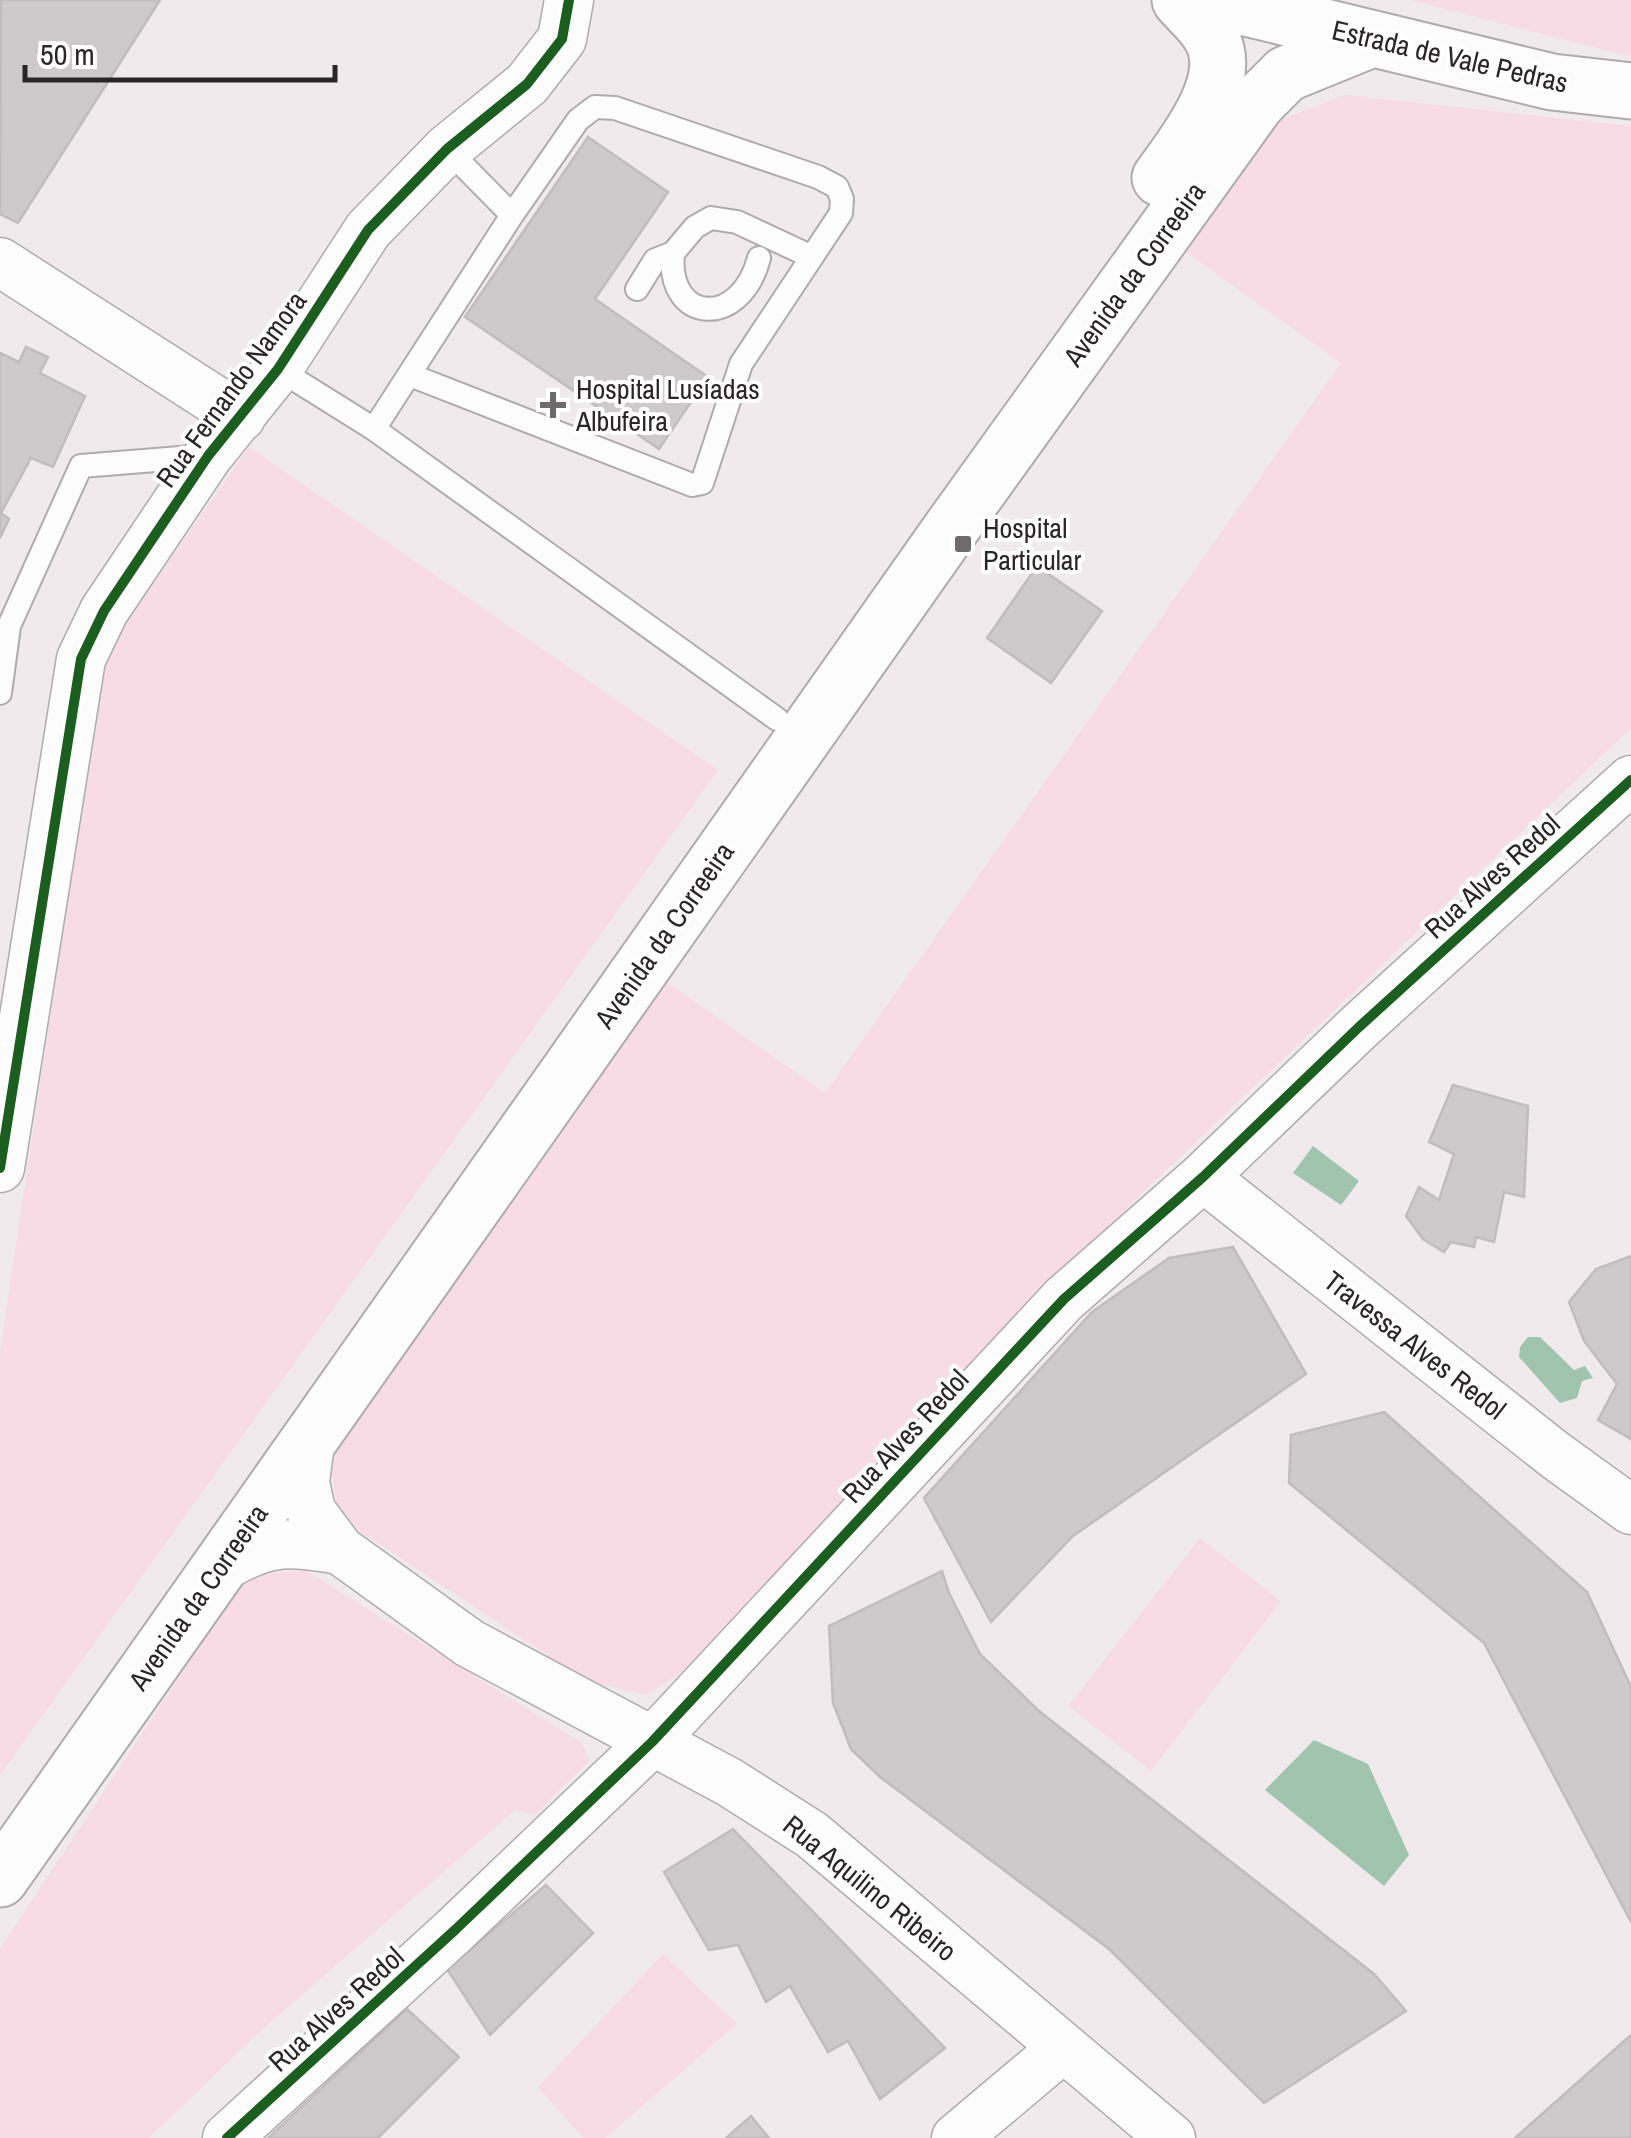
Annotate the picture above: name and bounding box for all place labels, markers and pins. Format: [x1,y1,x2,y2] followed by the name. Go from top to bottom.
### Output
[575,370,760,440] place label: Hospital Lusíadas Albufeira
[540,392,566,418] marker: Hospital Lusíadas Albufeira
[983,509,1082,579] place label: Hospital Particular
[952,533,974,555] marker: Hospital Particular

